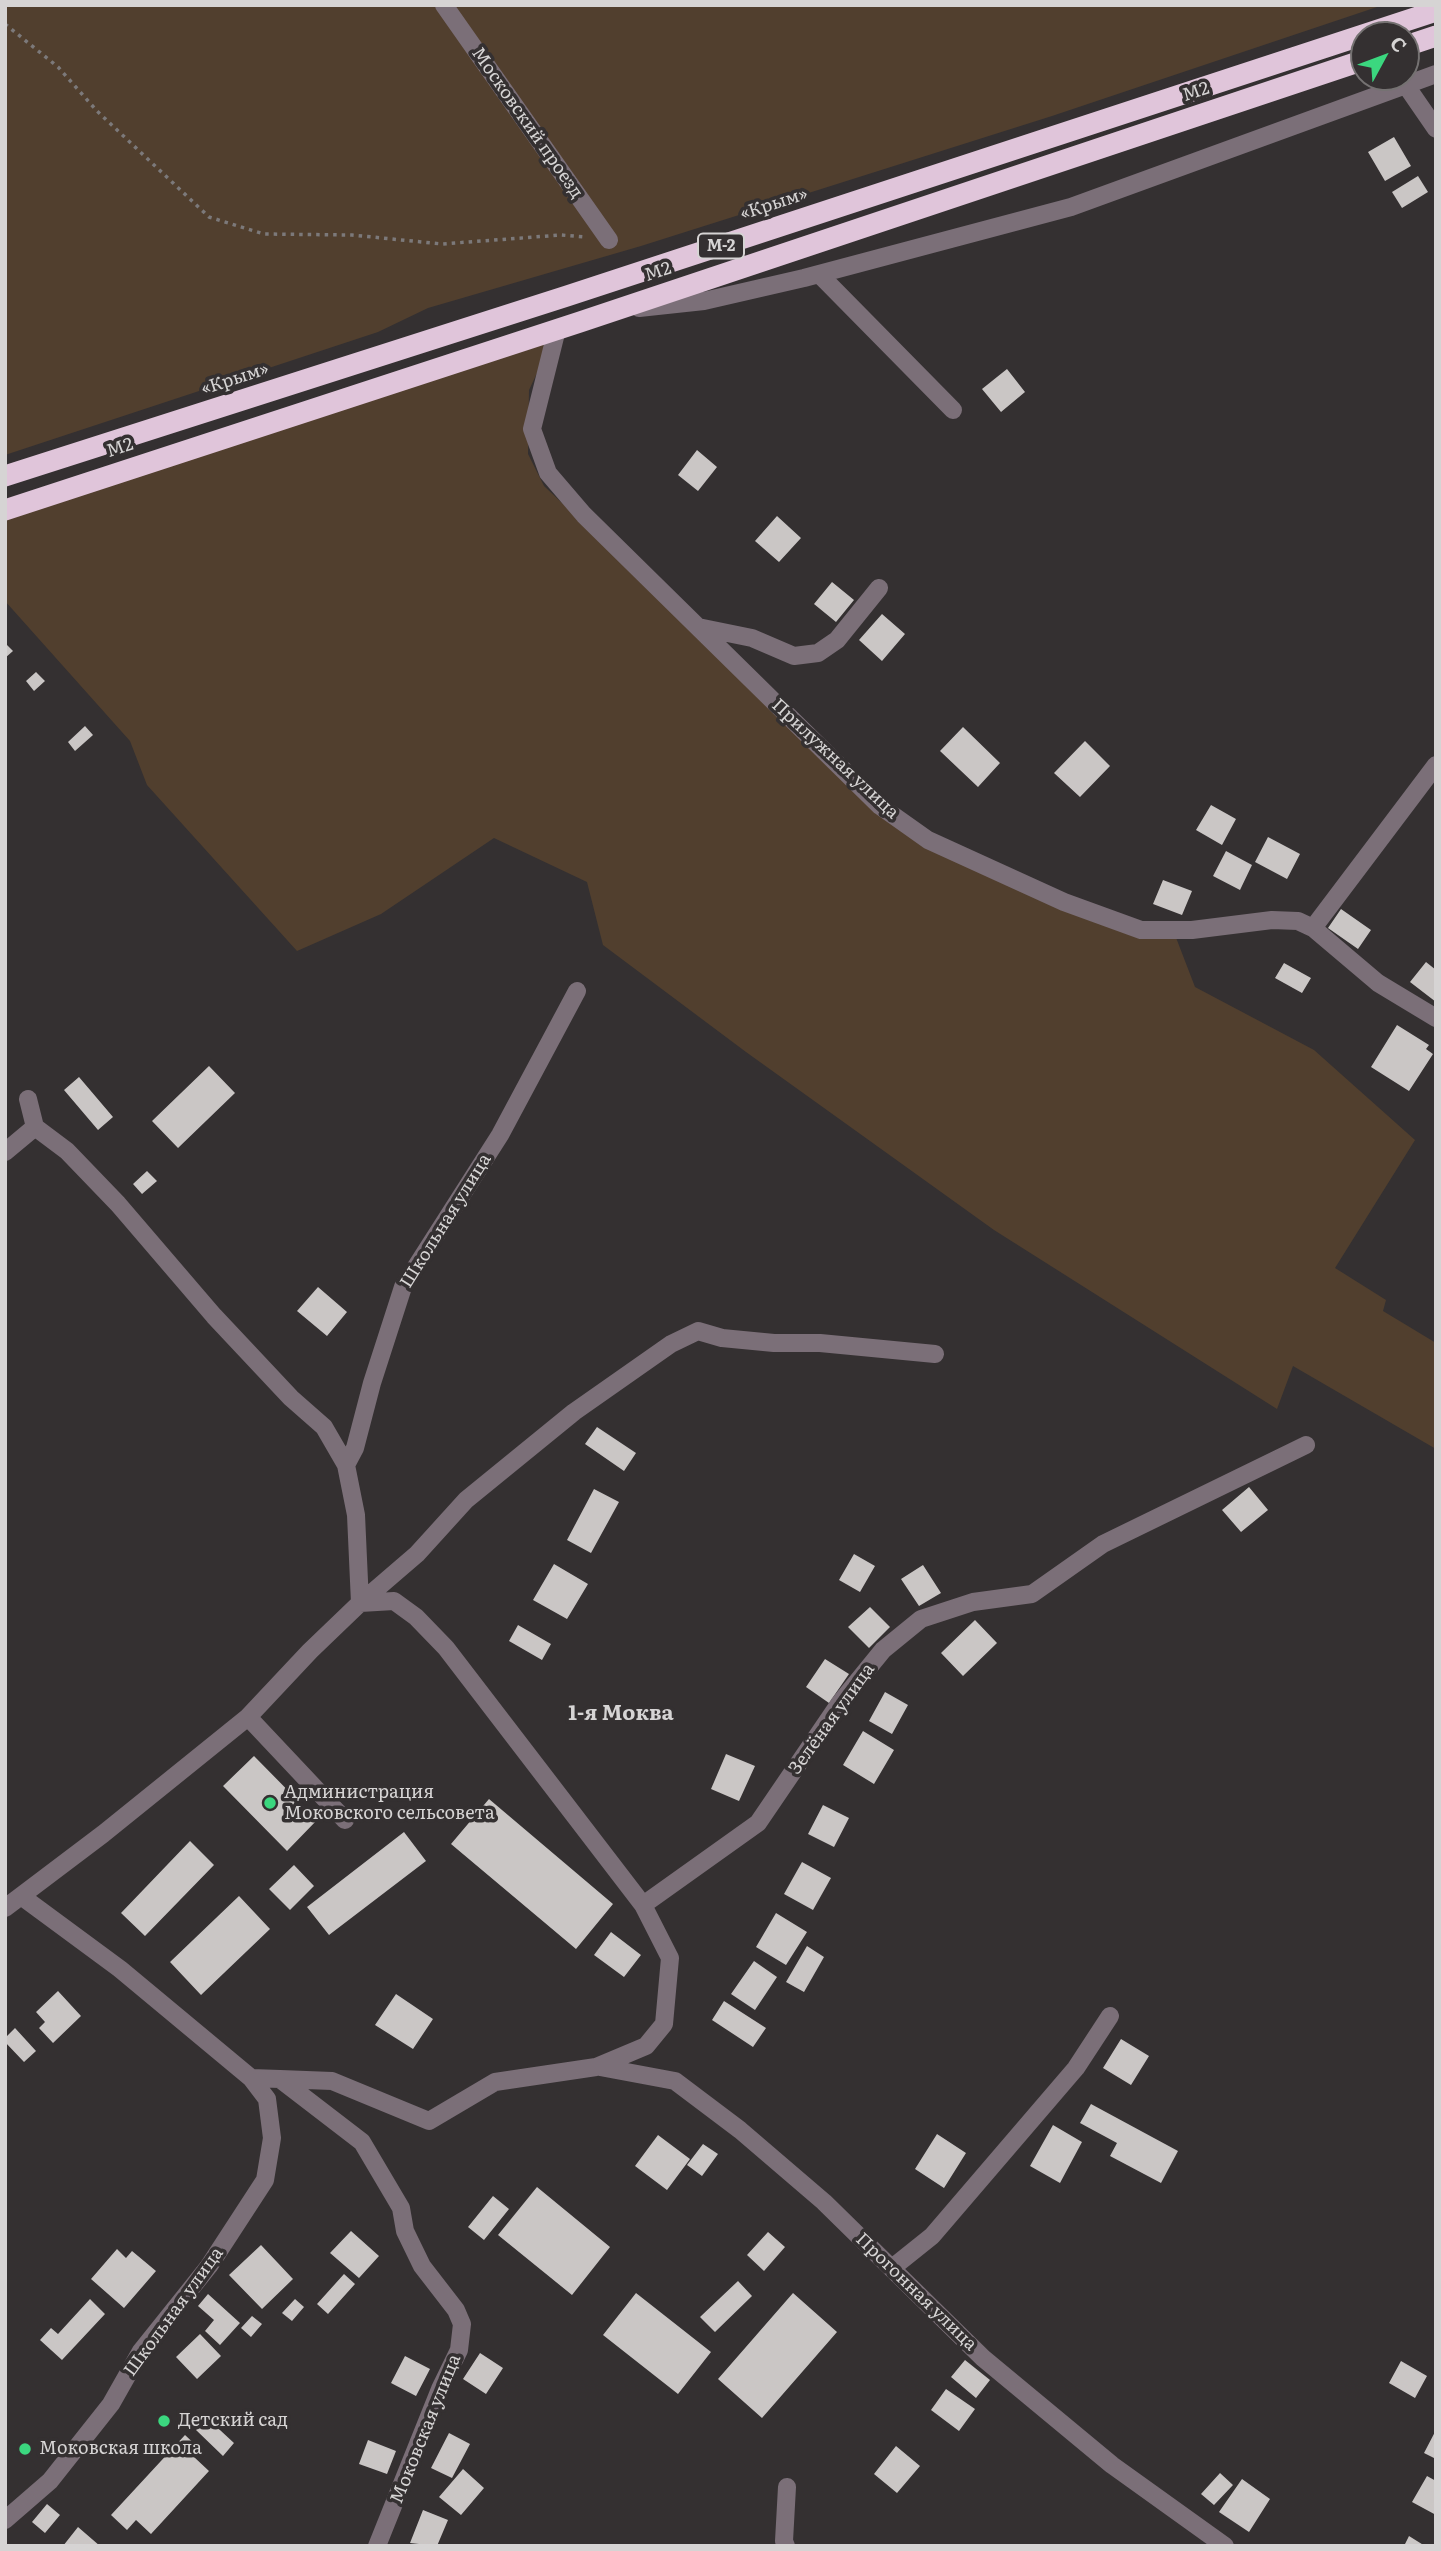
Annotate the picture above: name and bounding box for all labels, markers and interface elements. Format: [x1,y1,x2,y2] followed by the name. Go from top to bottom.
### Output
[1350,21,1420,91] north arrow
[1384,29,1414,58] text: С
[467,43,587,203] street label: Московский проезд
[1180,78,1212,106] street label: М2
[737,183,811,225] street label: «Крым»
[698,234,744,258] road number: М-2
[642,258,674,286] street label: М2
[198,358,272,400] street label: «Крым»
[104,434,136,462] street label: М2
[767,694,903,824] street label: Прилужная улица
[396,1150,496,1292] street label: Школьная улица
[785,1659,879,1779] street label: Зелёная улица
[568,1701,674,1727] district label: 1-я Моква
[284,1782,495,1825] place label: Администрация Моковского сельсовета
[262,1795,278,1811] marker: Администрация Моковского сельсовета
[851,2229,981,2355] street label: Прогонная улица
[120,2243,228,2381] street label: Школьная улица
[386,2351,466,2507] street label: Моковская улица
[178,2410,288,2432] place label: Детский сад
[156,2413,172,2429] marker: Детский сад
[39,2438,202,2460] place label: Моковская школа
[17,2441,33,2457] marker: Моковская школа

